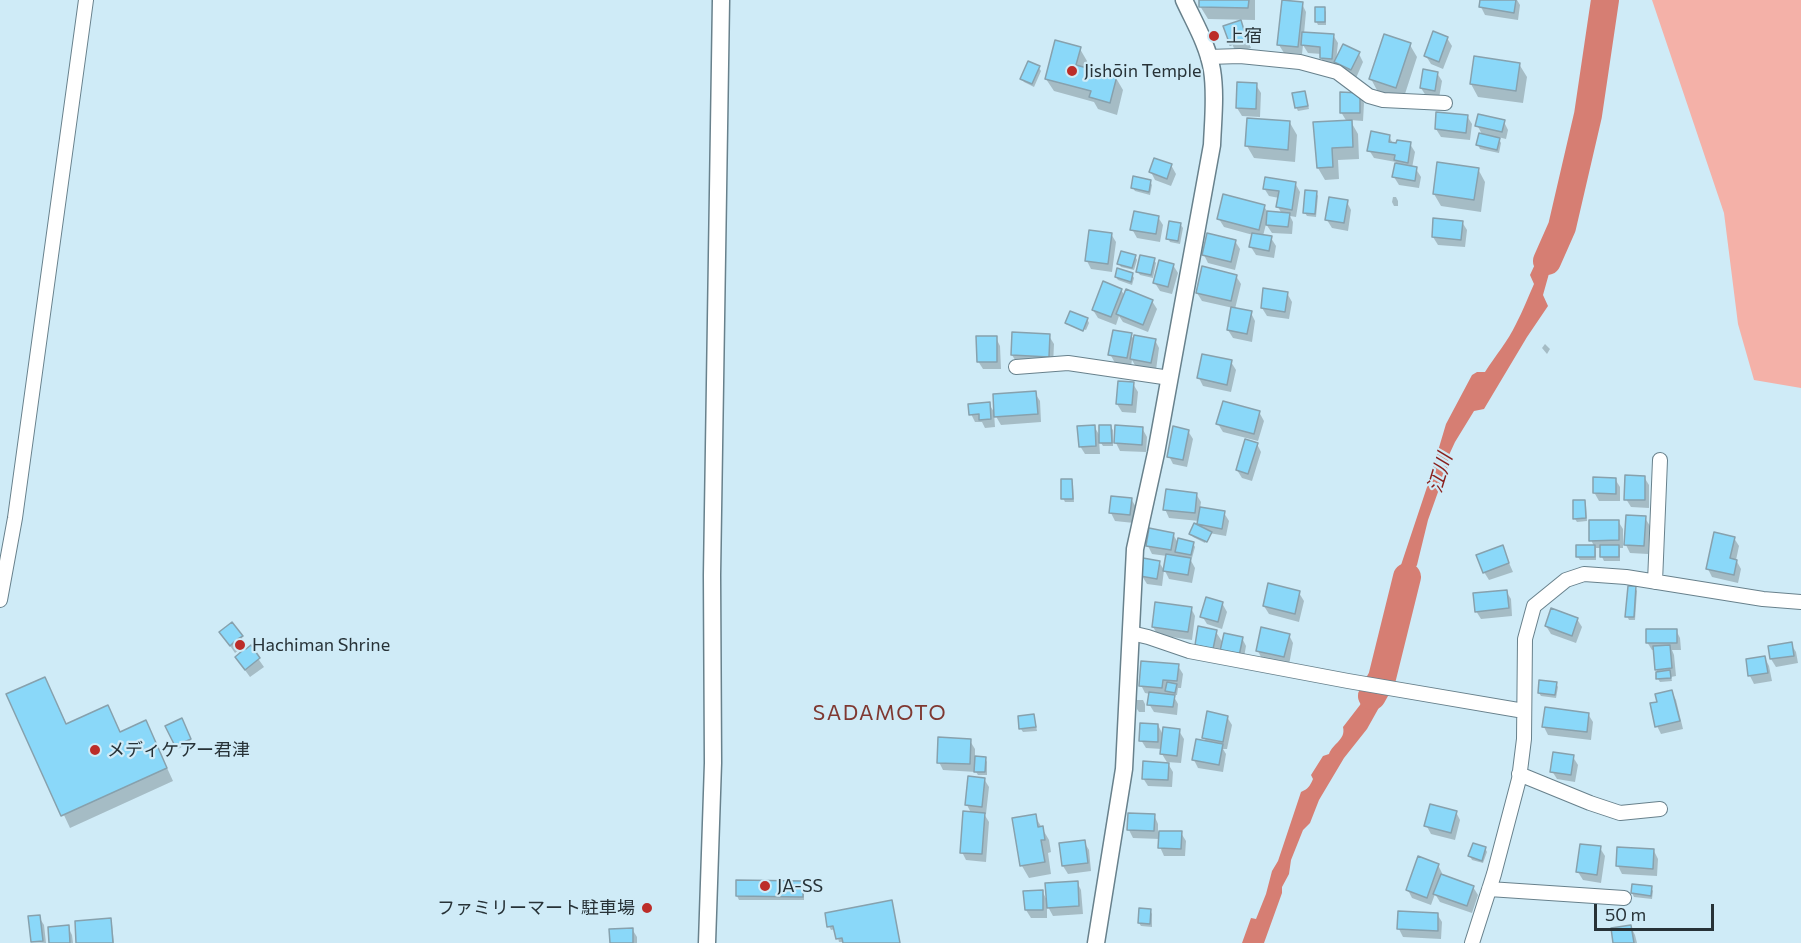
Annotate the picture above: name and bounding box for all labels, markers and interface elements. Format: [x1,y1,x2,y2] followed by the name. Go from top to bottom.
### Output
[1226,25,1262,47] place label: 上宿
[1207,29,1221,43] marker: 上宿
[1084,60,1202,82] place label: Jishōin Temple
[1065,64,1079,78] marker: Jishōin Temple
[1423,450,1457,496] water label: 江川
[252,634,390,656] place label: Hachiman Shrine
[233,638,247,652] marker: Hachiman Shrine
[813,700,947,726] district label: SADAMOTO
[107,739,250,761] place label: メディケアー君津
[88,743,102,757] marker: メディケアー君津
[777,875,823,897] place label: JA-SS
[758,879,772,893] marker: JA-SS
[1597,892,1717,930] scale bar
[437,897,635,919] place label: ファミリーマート駐車場
[640,901,654,915] marker: ファミリーマート駐車場
[1605,903,1646,925] text: 50 m

